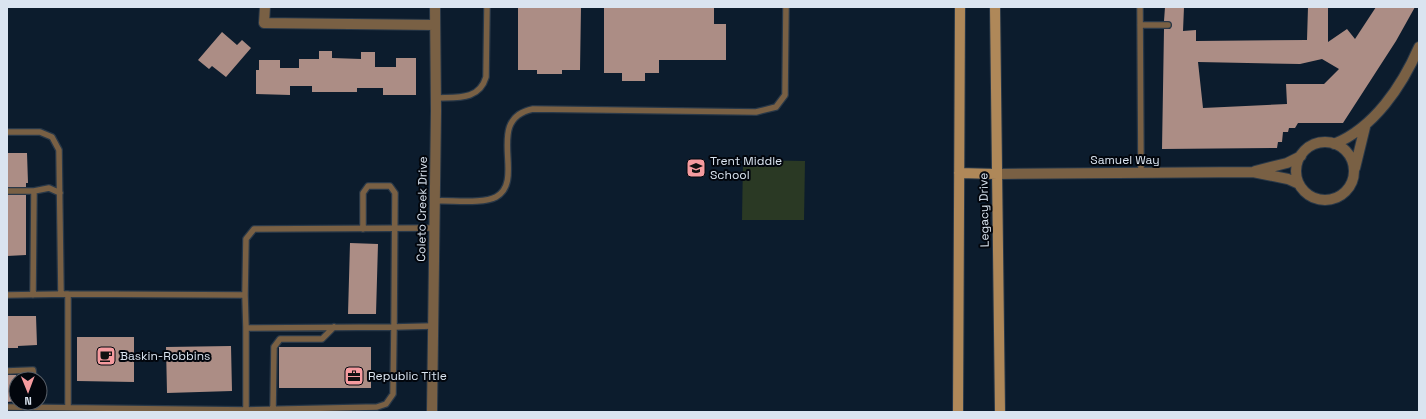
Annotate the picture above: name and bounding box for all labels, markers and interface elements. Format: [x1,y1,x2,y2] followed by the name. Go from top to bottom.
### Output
[1090,152,1160,168] street label: Samuel Way
[710,153,782,183] place label: Trent Middle School
[413,156,431,262] street label: Coleto Creek Drive
[685,157,707,179] school or university icon: Trent Middle School
[975,173,993,247] street label: Legacy Drive
[95,345,117,367] cafe icon: Baskin-Robbins
[120,348,210,364] place label: Baskin-Robbins
[343,365,365,387] office icon: Republic Title
[368,368,447,384] place label: Republic Title
[8,371,48,411] north arrow
[24,394,32,408] text: N

